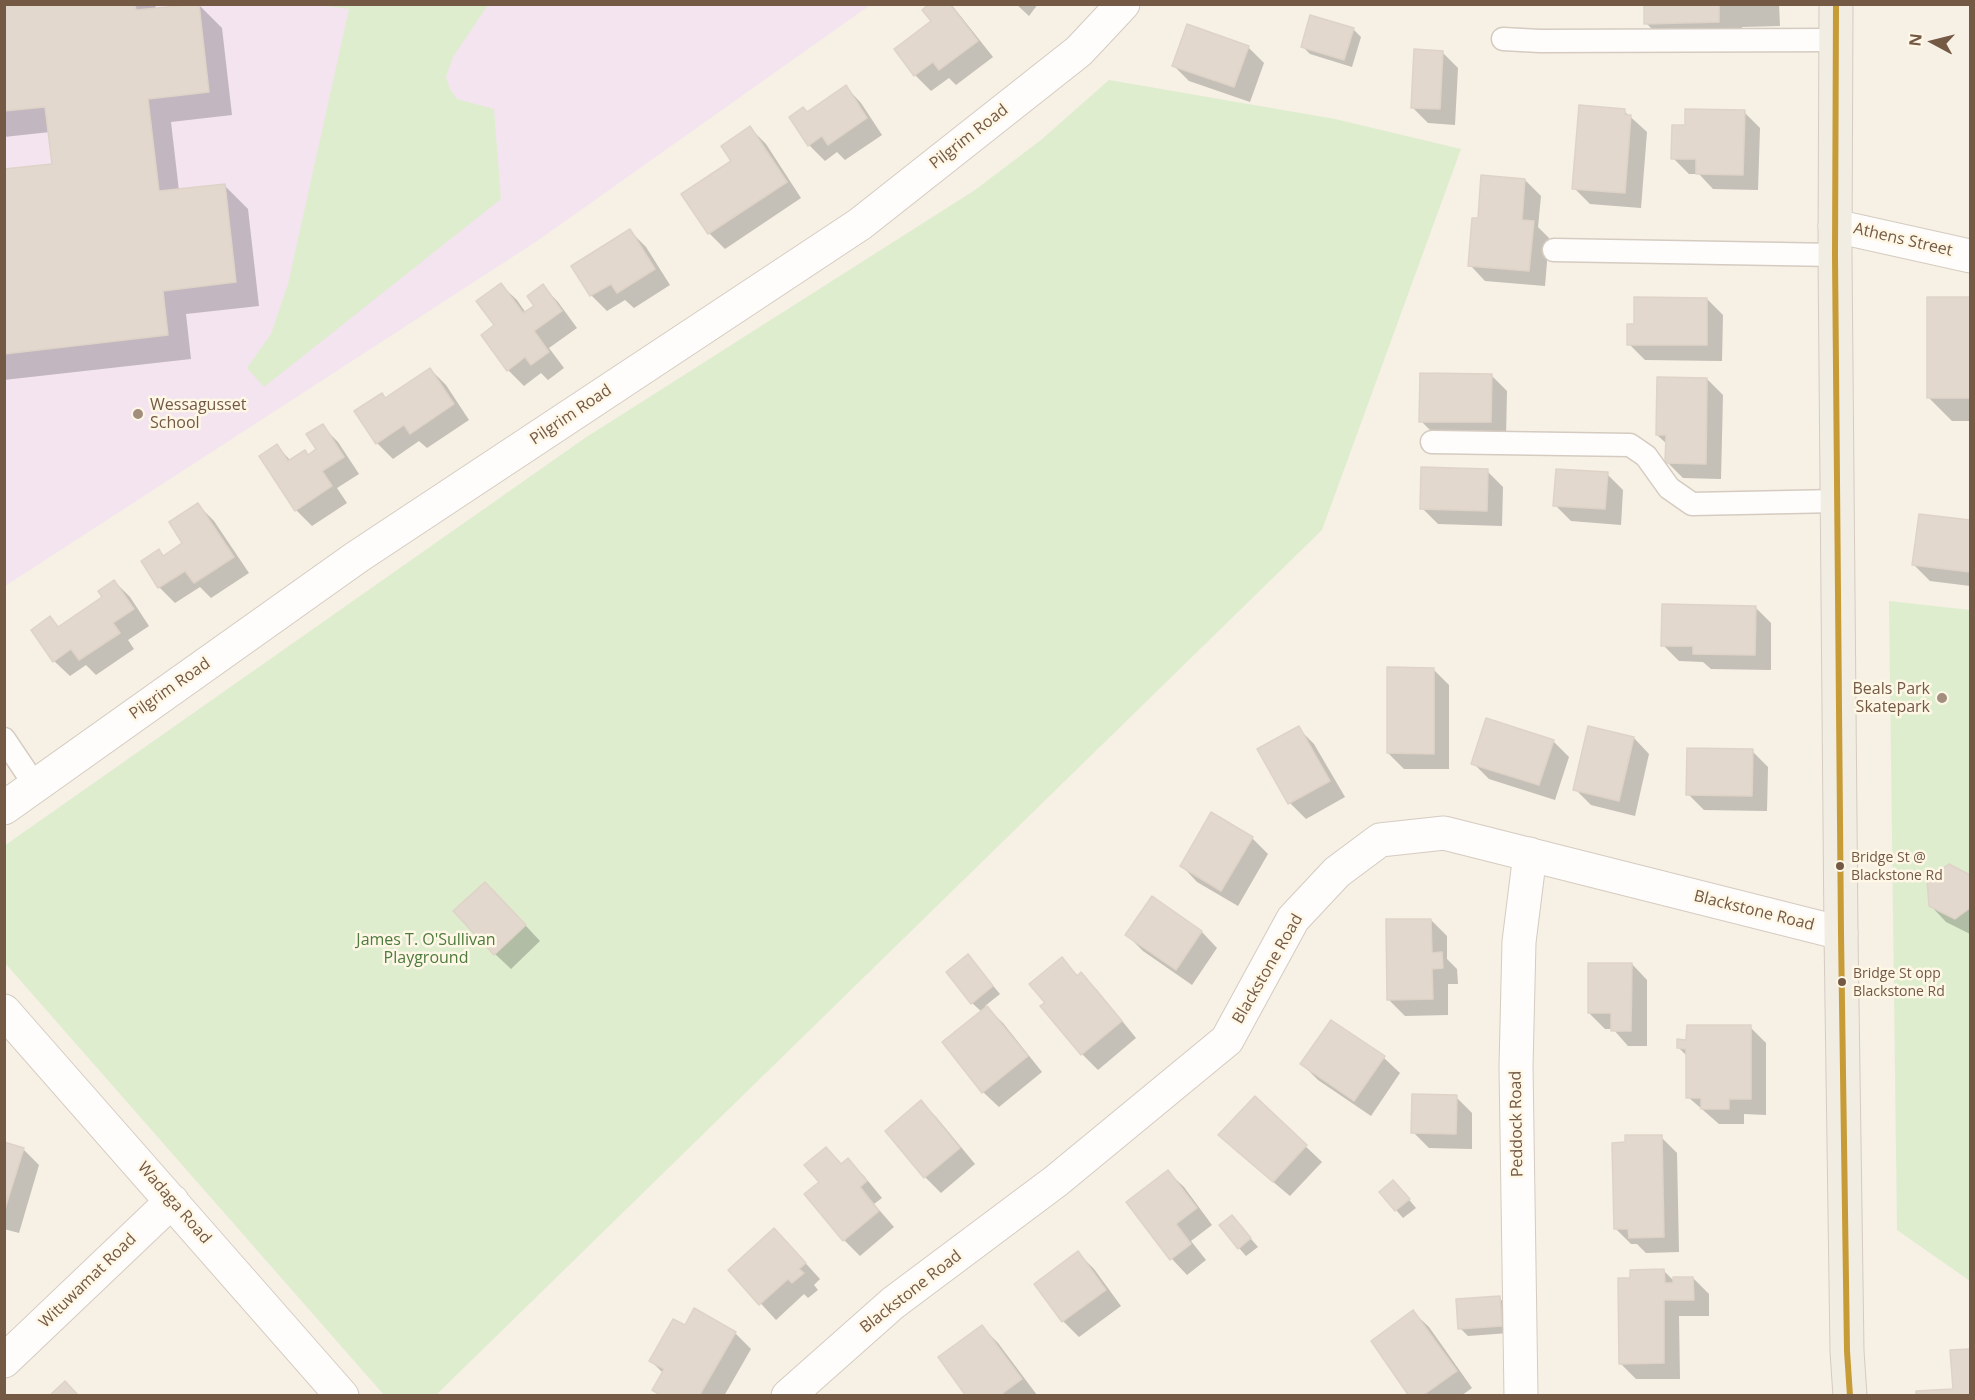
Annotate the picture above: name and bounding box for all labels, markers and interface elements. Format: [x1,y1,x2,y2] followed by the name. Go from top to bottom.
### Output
[1903,12,1963,72] north arrow
[1903,32,1927,48] text: N
[926,100,1012,174] street label: Pilgrim Road
[1852,219,1954,261] street label: Athens Street
[527,381,615,449] street label: Pilgrim Road
[150,395,246,433] place label: Wessagusset School
[131,407,145,421] marker: Wessagusset School
[126,654,214,724] street label: Pilgrim Road
[1853,679,1930,717] place label: Beals Park Skatepark
[1935,691,1949,705] marker: Beals Park Skatepark
[1851,850,1943,882] place label: Bridge St @ Blackstone Rd
[1834,860,1846,872] marker: Bridge St @ Blackstone Rd
[1692,887,1816,935] street label: Blackstone Road
[1229,911,1307,1027] street label: Blackstone Road
[356,930,496,968] park label: James T. O'Sullivan Playground
[1853,966,1945,999] place label: Bridge St opp Blackstone Rd
[1836,976,1848,988] marker: Bridge St opp Blackstone Rd
[1506,1071,1528,1177] street label: Peddock Road
[133,1158,215,1248] street label: Wadaga Road
[36,1230,140,1332] street label: Wituwamat Road
[856,1246,966,1338] street label: Blackstone Road

